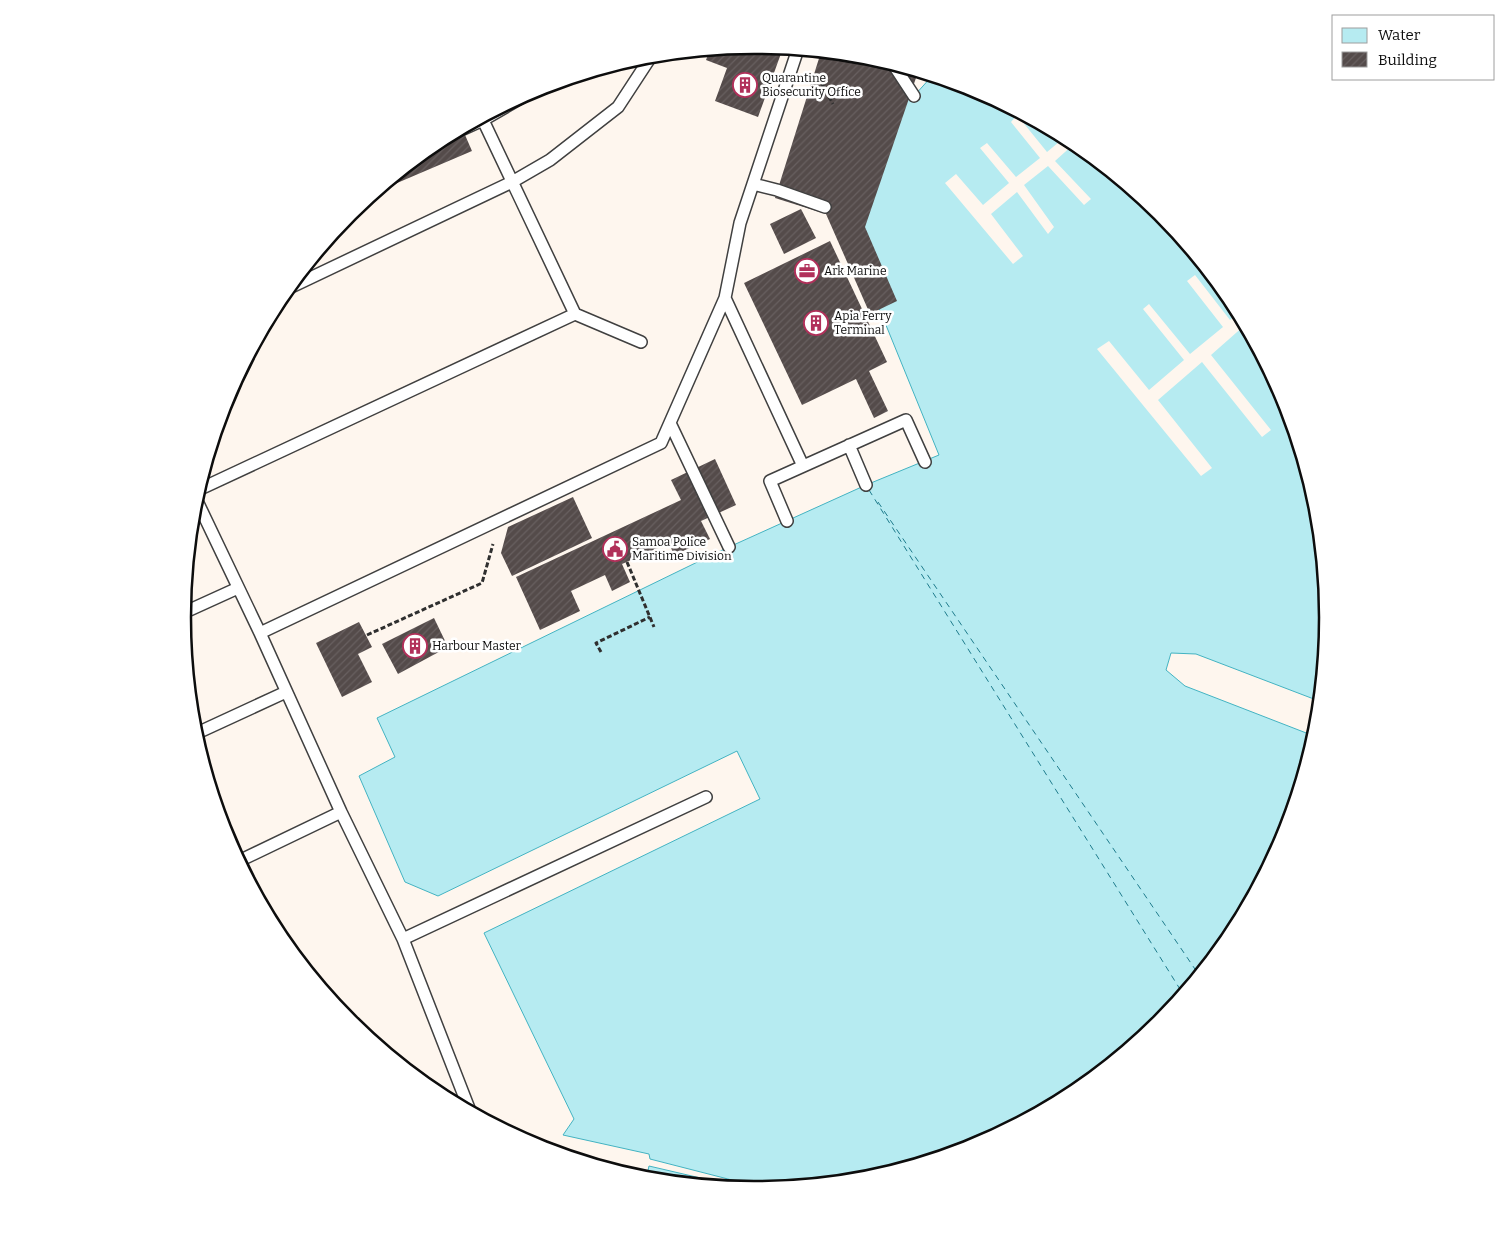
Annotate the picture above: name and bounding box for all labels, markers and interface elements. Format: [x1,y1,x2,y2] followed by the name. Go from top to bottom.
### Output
[1332,15,1495,80] legend
[1378,26,1421,44] text: Water
[1378,51,1437,69] text: Building
[762,71,861,99] place label: Quarantine Biosecurity Office
[732,72,758,98] building icon: Quarantine Biosecurity Office
[794,258,820,284] office icon: Ark Marine
[824,264,887,278] place label: Ark Marine
[834,309,892,337] place label: Apia Ferry Terminal
[803,310,829,336] building icon: Apia Ferry Terminal
[632,535,732,563] place label: Samoa Police Maritime Division
[602,536,628,562] public building icon: Samoa Police Maritime Division
[402,633,428,659] building icon: Harbour Master
[432,639,522,653] place label: Harbour Master

